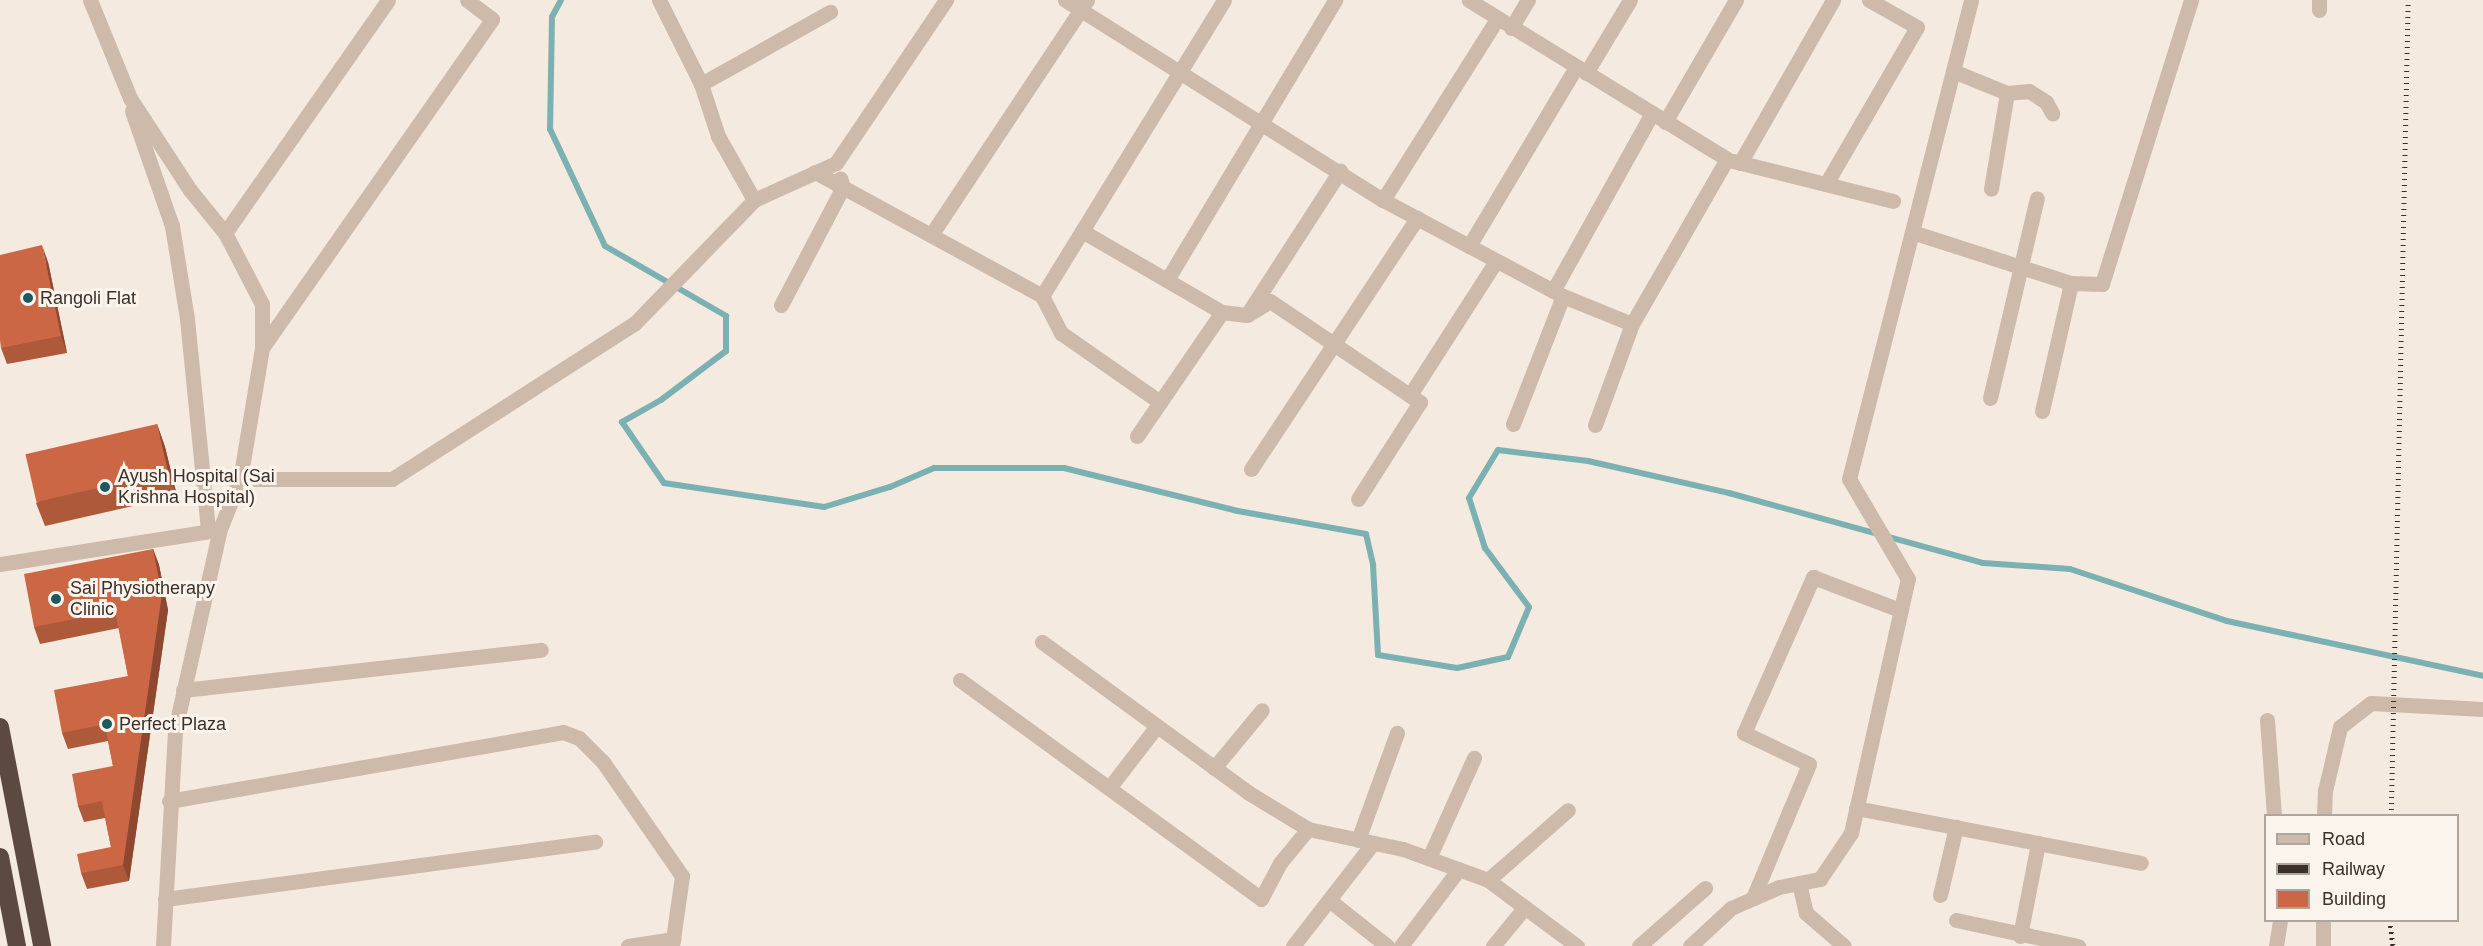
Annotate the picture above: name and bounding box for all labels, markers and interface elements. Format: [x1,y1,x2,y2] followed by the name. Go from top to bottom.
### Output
[40,287,136,309] place label: Rangoli Flat
[21,291,35,305] marker: Rangoli Flat
[118,466,275,508] place label: Ayush Hospital (Sai Krishna Hospital)
[96,478,114,496] marker: Ayush Hospital (Sai Krishna Hospital)
[70,578,215,620] place label: Sai Physiotherapy Clinic
[47,590,65,608] marker: Sai Physiotherapy Clinic
[119,713,226,735] place label: Perfect Plaza
[100,717,114,731] marker: Perfect Plaza
[2264,814,2459,922] legend
[2322,829,2365,849] text: Road
[2322,859,2385,879] text: Railway
[2322,889,2386,909] text: Building

